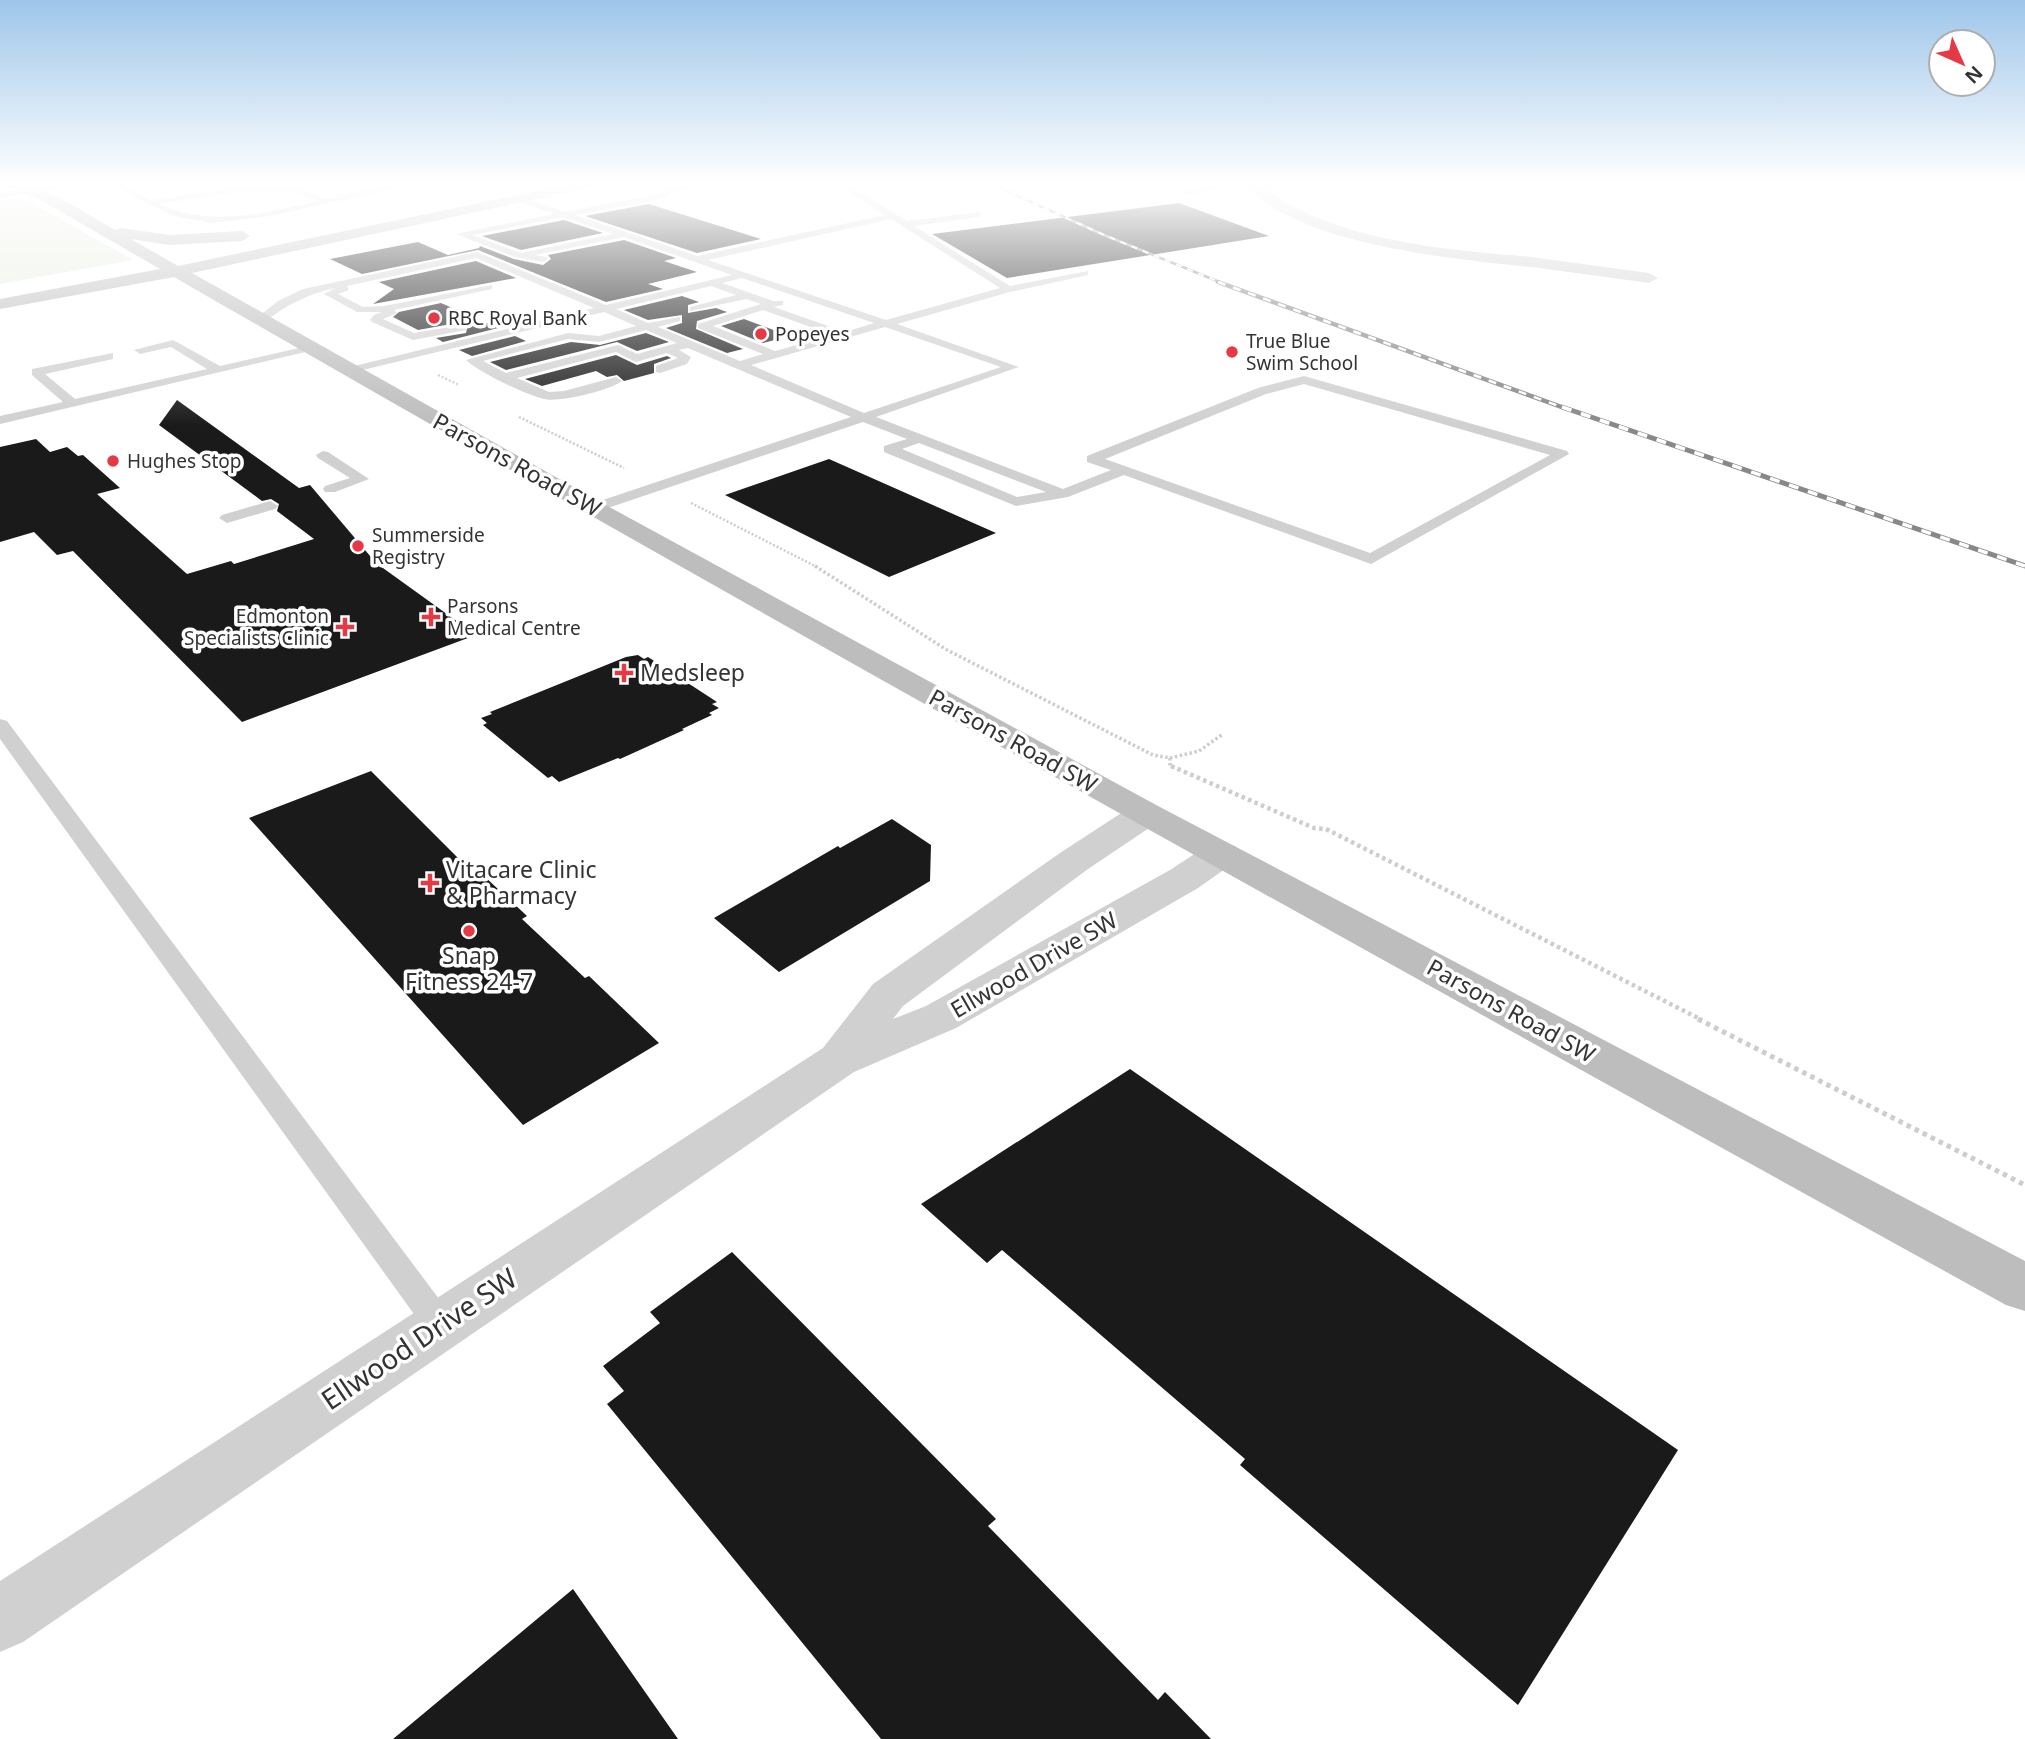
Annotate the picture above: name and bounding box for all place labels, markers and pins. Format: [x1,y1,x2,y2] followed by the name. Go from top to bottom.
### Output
[448,305,587,331] place label: RBC Royal Bank
[426,310,442,326] marker: RBC Royal Bank
[775,321,850,347] place label: Popeyes
[753,326,769,342] marker: Popeyes
[1246,328,1358,376] place label: True Blue Swim School
[1224,344,1240,360] marker: True Blue Swim School
[127,448,241,474] place label: Hughes Stop
[105,453,121,469] marker: Hughes Stop
[372,522,485,570] place label: Summerside Registry
[350,538,366,554] marker: Summerside Registry
[447,593,581,641] place label: Parsons Medical Centre
[184,603,329,651] place label: Edmonton Specialists Clinic
[421,607,441,627] marker: Parsons Medical Centre
[335,617,355,637] marker: Edmonton Specialists Clinic
[640,656,745,688] place label: Medsleep
[614,663,634,683] marker: Medsleep
[446,853,596,911] place label: Vitacare Clinic & Pharmacy
[420,873,440,893] marker: Vitacare Clinic & Pharmacy
[461,923,477,939] marker: Snap Fitness 24-7
[405,939,533,997] place label: Snap Fitness 24-7

